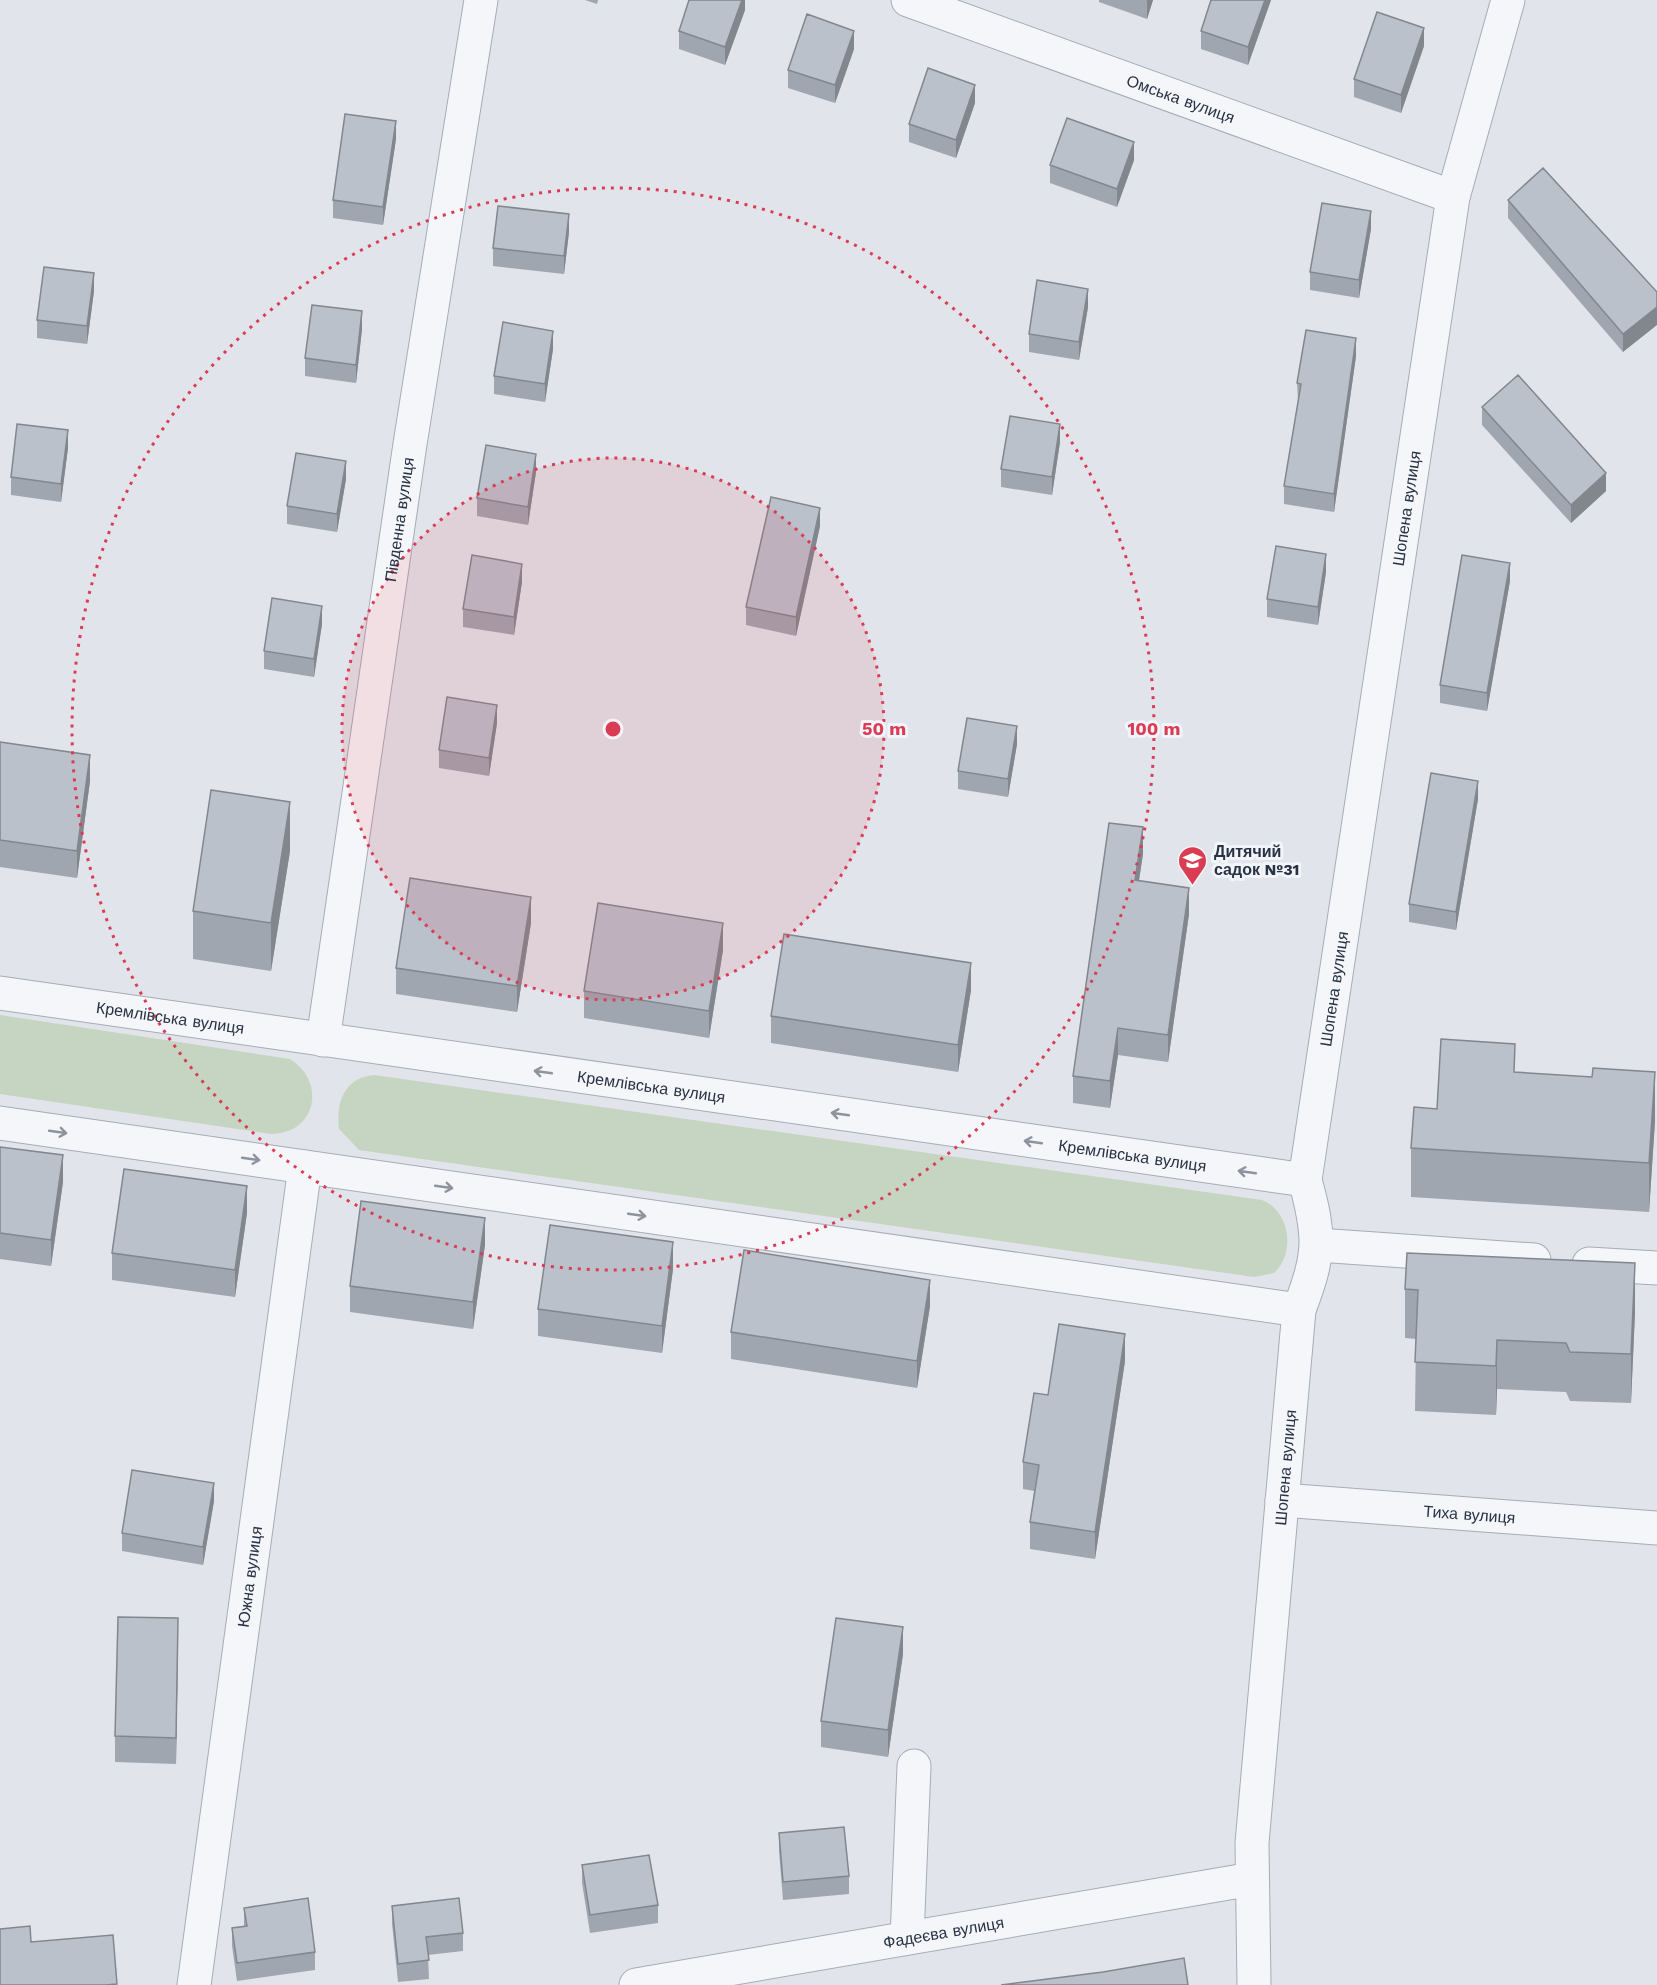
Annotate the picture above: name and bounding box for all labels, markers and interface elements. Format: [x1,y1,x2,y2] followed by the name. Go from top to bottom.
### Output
[1124,71,1237,127] street label: Омська вулиця
[1389,449,1425,567] street label: Шопена вулиця
[381,456,418,583] street label: Південна вулиця
[862,718,906,739] text: 50 m
[1127,718,1181,739] text: 100 m
[603,719,623,739] centre of rings
[1214,842,1300,879] place label: Дитячий садок №31
[1177,844,1209,886] school or university icon: Дитячий садок №31
[1316,930,1352,1048] street label: Шопена вулиця
[95,998,245,1038] street label: Кремлівська вулиця
[534,1066,554,1077] one-way arrow
[576,1067,727,1107] street label: Кремлівська вулиця
[831,1108,851,1119] one-way arrow
[48,1126,67,1137] one-way arrow
[1024,1136,1044,1147] one-way arrow
[1057,1136,1208,1176] street label: Кремлівська вулиця
[241,1154,260,1165] one-way arrow
[1238,1167,1257,1178] one-way arrow
[434,1182,453,1193] one-way arrow
[627,1209,646,1220] one-way arrow
[1271,1409,1300,1526] street label: Шопена вулиця
[1423,1502,1516,1527] street label: Тиха вулиця
[234,1525,266,1629] street label: Южна вулиця
[882,1913,1005,1952] street label: Фадеєва вулиця

